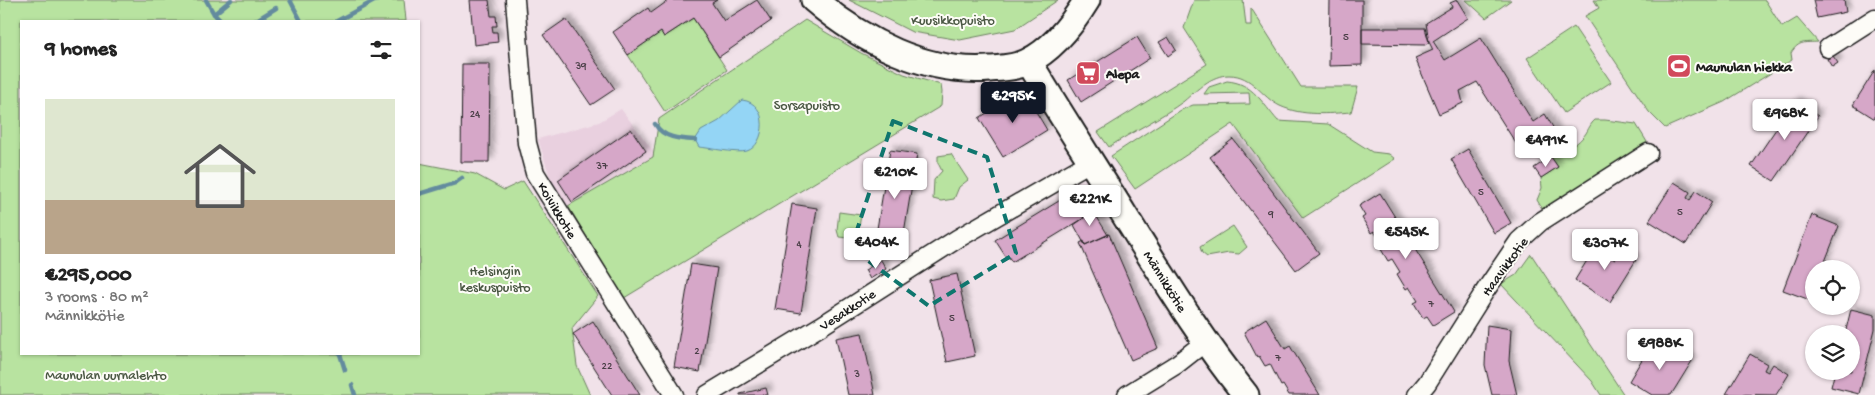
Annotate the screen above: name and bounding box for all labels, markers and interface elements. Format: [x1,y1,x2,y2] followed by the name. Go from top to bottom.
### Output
[911,13,995,30] park label: Kuusikkopuisto
[1343,32,1349,44] house number: 5
[367,36,395,64] icon: filters
[45,38,116,63] text: 9 homes
[1666,53,1692,79] sports icon: Maunulan hiekka
[1075,60,1101,86] supermarket icon: Alepa
[1696,60,1793,77] place label: Maunulan hiekka
[574,61,587,73] house number: 39
[1105,67,1140,84] place label: Alepa
[978,82,1048,124] pin: €295K
[992,88,1034,107] text: €295K
[774,98,840,115] park label: Sorsapuisto
[1750,98,1820,141] pin: €968K
[1763,105,1807,124] text: €968K
[470,109,481,121] house number: 24
[1511,126,1581,168] pin: €491K
[175,131,265,221] icon: home
[1526,132,1566,151] text: €491K
[860,158,930,200] pin: €210K
[595,161,608,173] house number: 37
[874,164,916,183] text: €210K
[532,180,580,243] street label: Koivikkotie
[1055,184,1125,227] pin: €221K
[1478,187,1484,199] house number: 5
[1070,191,1110,210] text: €221K
[1677,207,1683,219] house number: 5
[1267,209,1274,221] house number: 9
[1371,218,1441,260] pin: €545K
[1385,224,1427,243] text: €545K
[841,228,911,270] pin: €404K
[1570,228,1640,271] pin: €307K
[855,234,897,253] text: €404K
[1479,234,1533,300] street label: Haavikkotie
[1583,235,1627,254] text: €307K
[796,239,802,251] house number: 4
[1138,248,1190,317] street label: Männikkötie
[1805,260,1860,380] map controls
[1805,260,1860,315] button: locate
[45,264,132,289] text: €295,000
[459,264,531,297] park label: Helsingin keskuspuisto
[816,286,880,336] street label: Vesakkotie
[45,289,149,308] text: 3 rooms · 80 m²
[1427,299,1434,311] house number: 7
[45,308,124,327] text: Männikkötie
[949,313,955,325] house number: 5
[1805,325,1860,380] button: layers
[1625,328,1695,371] pin: €988K
[1638,335,1682,354] text: €988K
[694,346,700,358] house number: 2
[1274,353,1281,365] house number: 7
[602,361,613,373] house number: 22
[45,368,167,385] park label: Maunulan uurnalehto
[853,369,860,381] house number: 3

